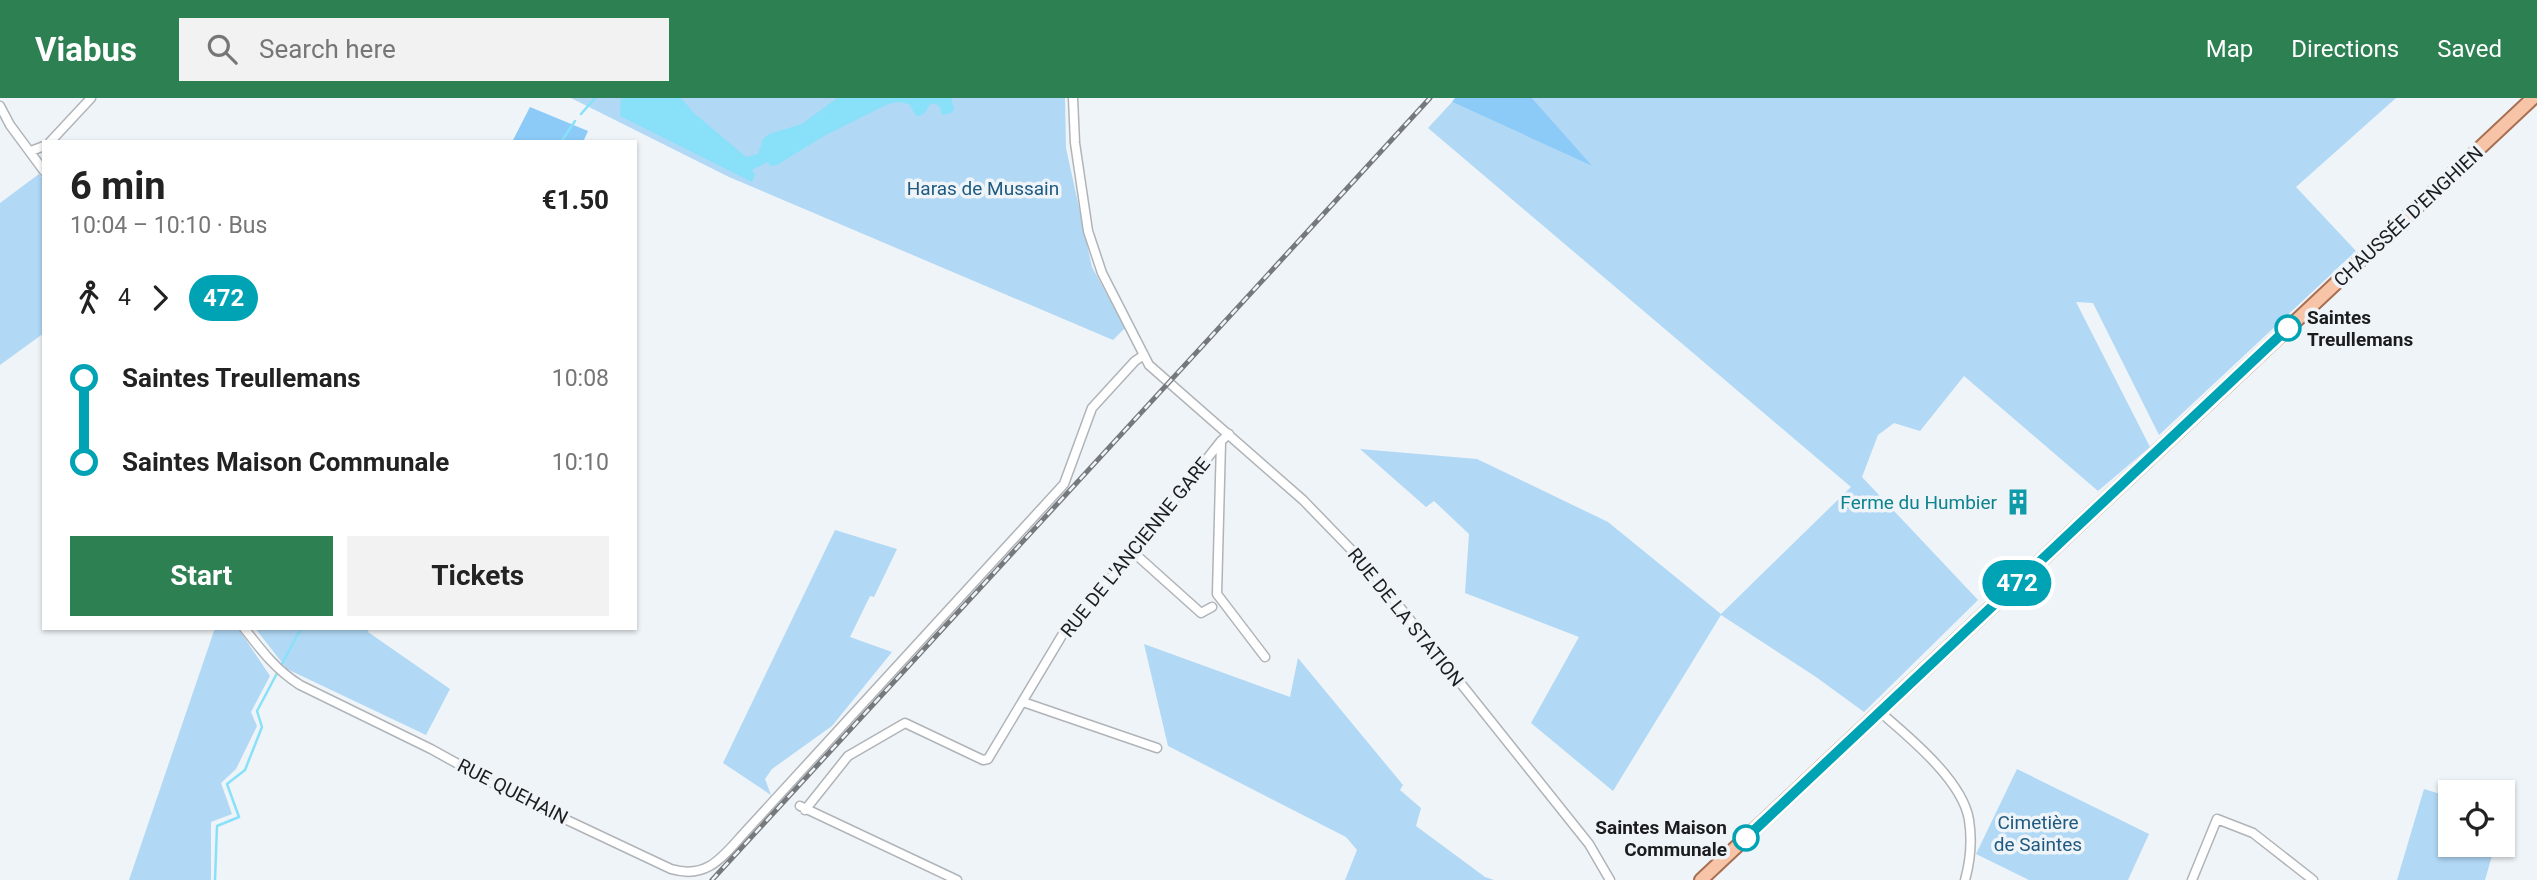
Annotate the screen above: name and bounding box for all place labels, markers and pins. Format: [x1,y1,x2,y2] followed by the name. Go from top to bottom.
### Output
[2307,306,2413,351] place label: Saintes Treullemans
[2275,315,2301,341] marker: Saintes Treullemans
[2003,487,2033,517] building icon: Ferme du Humbier
[1840,491,1998,514] place label: Ferme du Humbier
[1595,816,1727,861] place label: Saintes Maison Communale
[1733,825,1759,851] marker: Saintes Maison Communale

